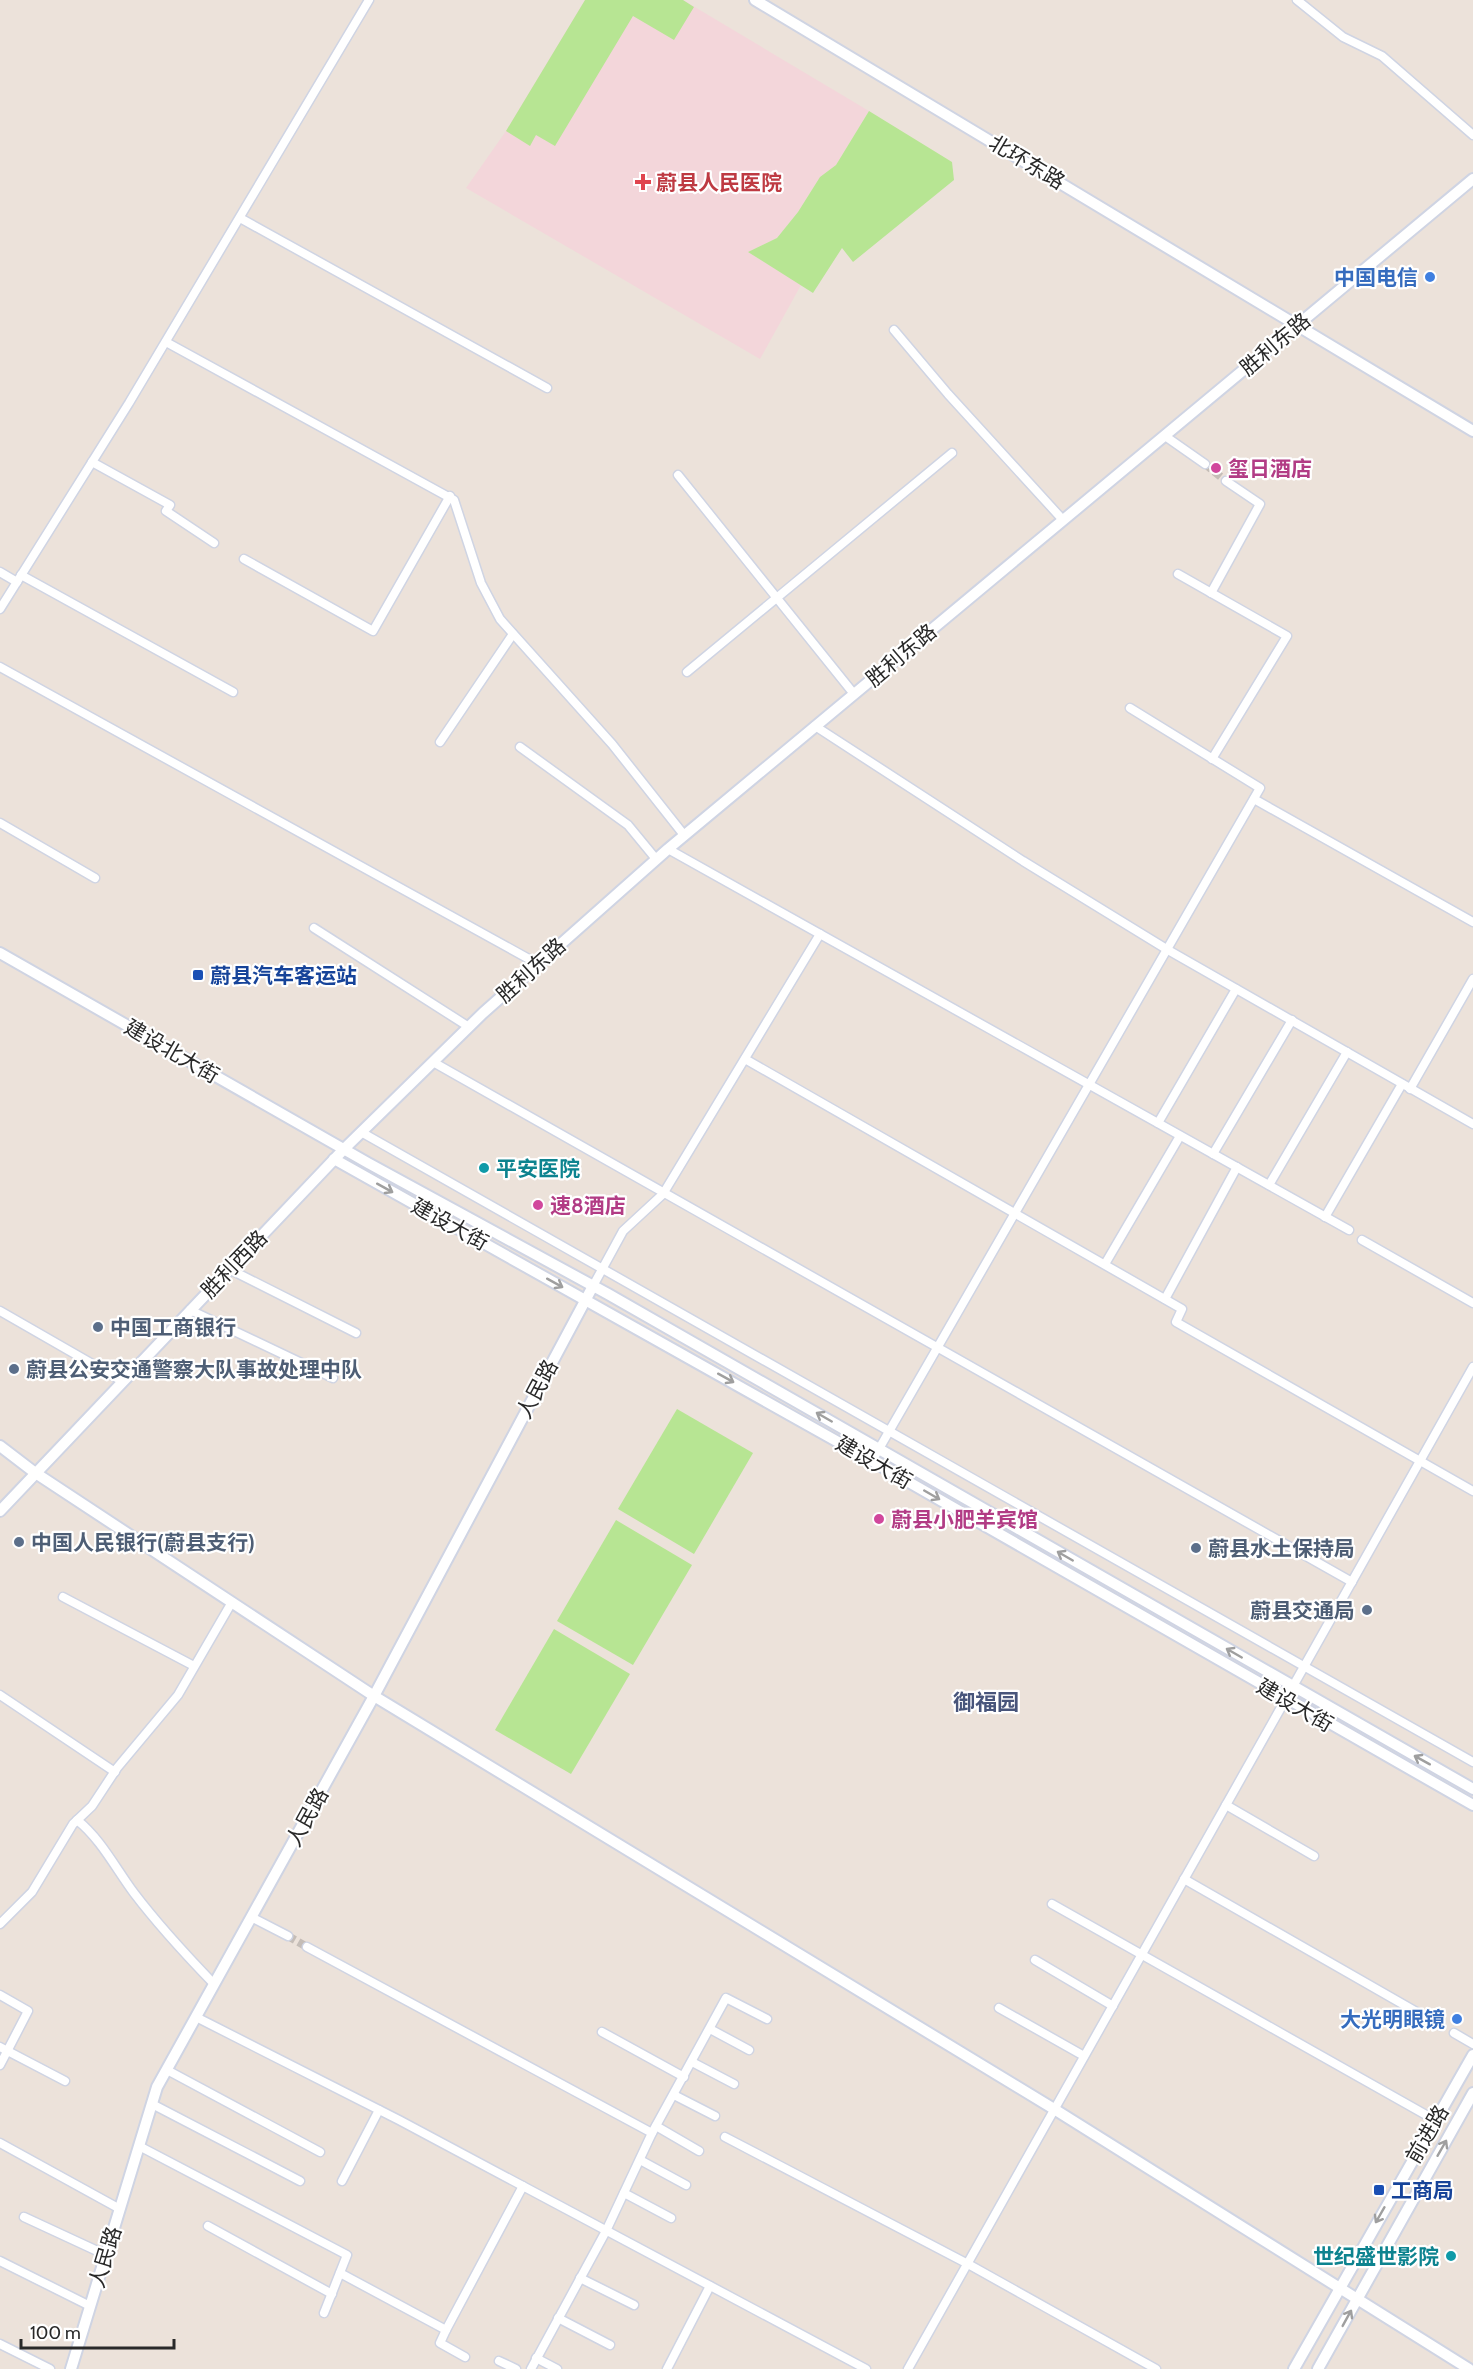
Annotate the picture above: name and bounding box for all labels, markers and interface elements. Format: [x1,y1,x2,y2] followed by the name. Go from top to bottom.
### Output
[985,130,1069,194] street label: 北环东路
[656,170,782,195] place label: 蔚县人民医院
[634,173,652,191] marker: 蔚县人民医院
[1334,265,1418,290] place label: 中国电信
[1423,270,1437,284] marker: 中国电信
[1235,307,1315,381] street label: 胜利东路
[1228,456,1312,481] place label: 玺日酒店
[1209,461,1223,475] marker: 玺日酒店
[861,618,941,692] street label: 胜利东路
[491,933,571,1007] street label: 胜利东路
[210,963,357,988] place label: 蔚县汽车客运站
[191,968,205,982] marker: 蔚县汽车客运站
[120,1014,224,1088] street label: 建设北大街
[496,1156,580,1181] place label: 平安医院
[477,1161,491,1175] marker: 平安医院
[376,1182,393,1194] one-way arrow
[407,1193,493,1255] street label: 建设大街
[550,1193,626,1218] place label: 速8酒店
[531,1198,545,1212] marker: 速8酒店
[196,1225,272,1303] street label: 胜利西路
[546,1278,564,1289] one-way arrow
[110,1315,236,1340] place label: 中国工商银行
[91,1320,105,1334] marker: 中国工商银行
[511,1355,563,1423] street label: 人民路
[26,1357,362,1382] place label: 蔚县公安交通警察大队事故处理中队
[7,1362,21,1376] marker: 蔚县公安交通警察大队事故处理中队
[716,1373,734,1384] one-way arrow
[816,1410,833,1422] one-way arrow
[831,1430,917,1494] street label: 建设大街
[923,1489,940,1501] one-way arrow
[891,1507,1038,1532] place label: 蔚县小肥羊宾馆
[872,1512,886,1526] marker: 蔚县小肥羊宾馆
[31,1530,255,1555] place label: 中国人民银行(蔚县支行)
[12,1535,26,1549] marker: 中国人民银行(蔚县支行)
[1208,1536,1355,1561] place label: 蔚县水土保持局
[1189,1541,1203,1555] marker: 蔚县水土保持局
[1057,1550,1075,1561] one-way arrow
[1250,1598,1355,1623] place label: 蔚县交通局
[1360,1603,1374,1617] marker: 蔚县交通局
[1226,1647,1243,1659] one-way arrow
[1252,1673,1338,1737] street label: 建设大街
[953,1689,1019,1716] district label: 御福园
[1414,1754,1431,1766] one-way arrow
[281,1783,333,1851] street label: 人民路
[1340,2007,1445,2032] place label: 大光明眼镜
[1450,2012,1464,2026] marker: 大光明眼镜
[1400,2100,1454,2168] street label: 前进路
[1436,2140,1448,2157] one-way arrow
[1391,2178,1454,2203] place label: 工商局
[1372,2183,1386,2197] marker: 工商局
[1374,2206,1386,2223] one-way arrow
[84,2223,126,2291] street label: 人民路
[1313,2244,1439,2269] place label: 世纪盛世影院
[1444,2249,1458,2263] marker: 世纪盛世影院
[1341,2310,1353,2327] one-way arrow
[21,2312,174,2350] scale bar
[30,2322,81,2344] text: 100 m

